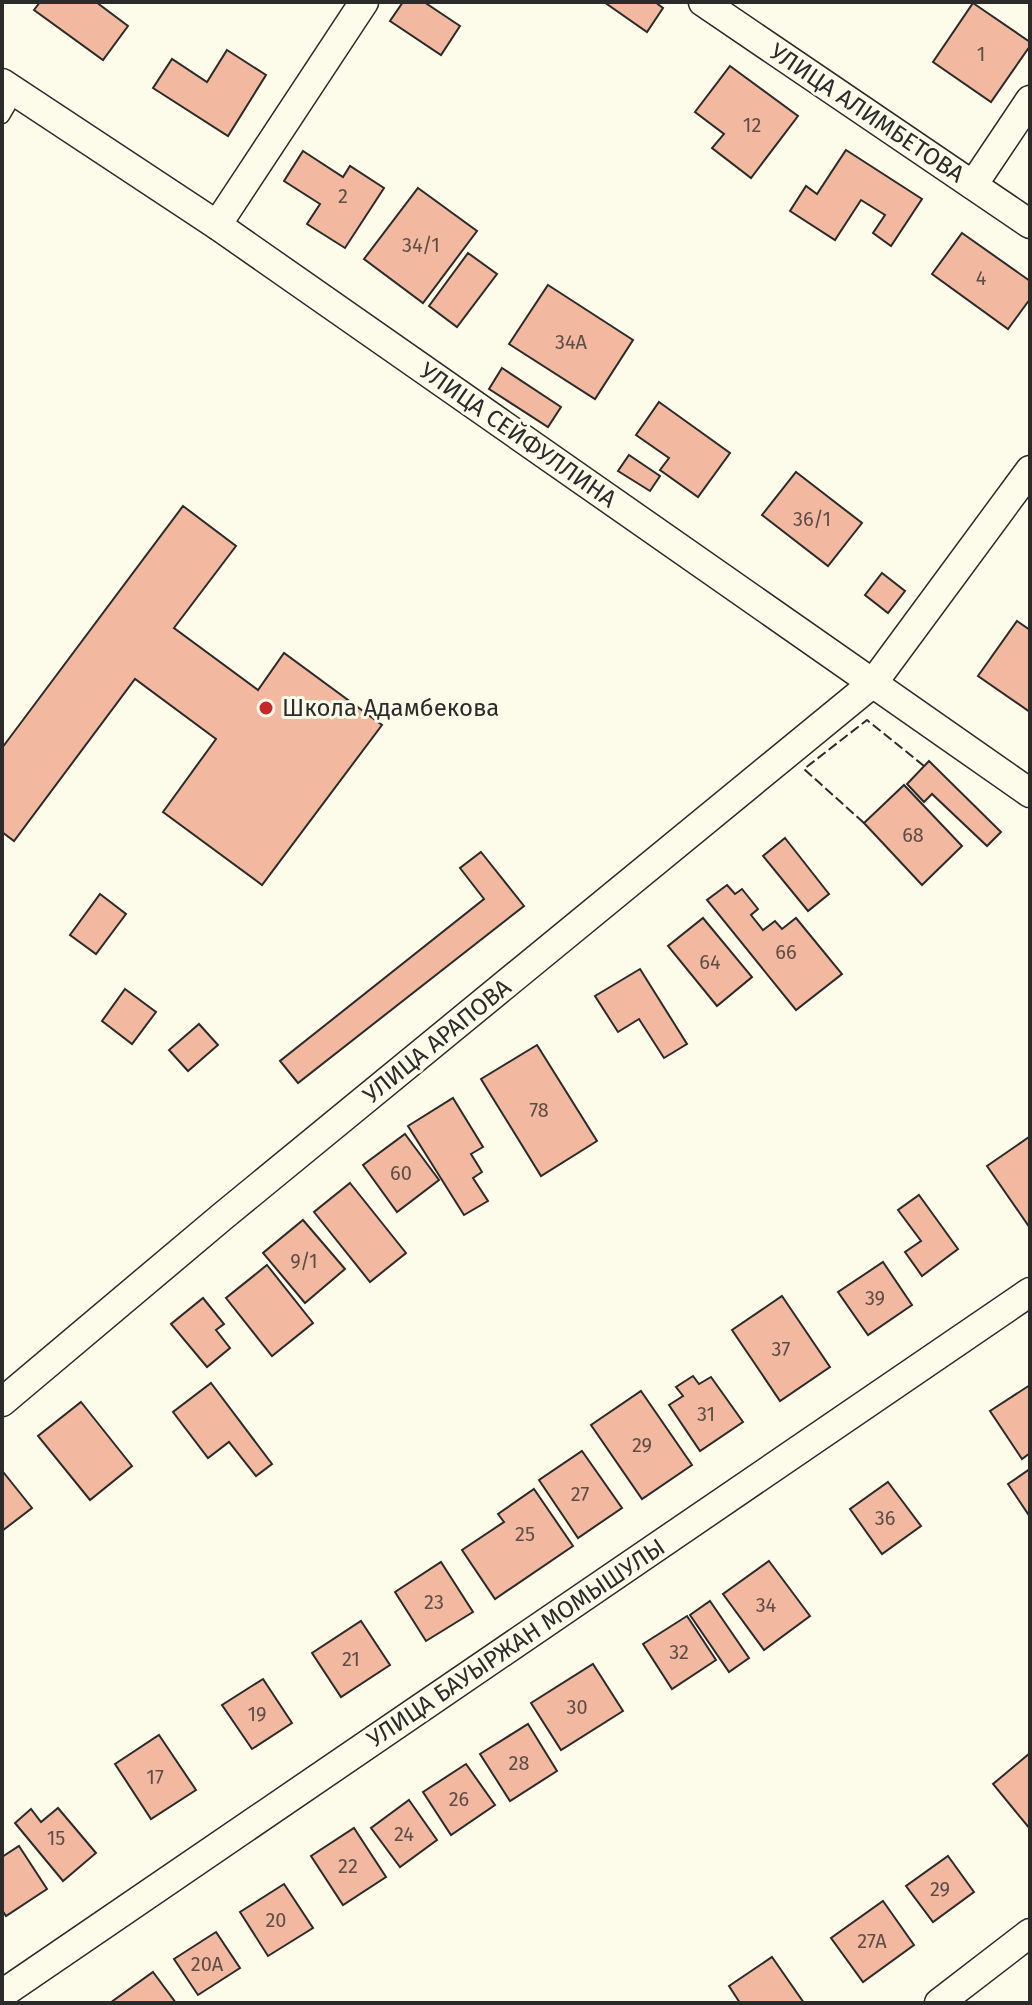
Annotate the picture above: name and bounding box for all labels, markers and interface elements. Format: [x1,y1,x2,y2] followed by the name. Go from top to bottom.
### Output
[764,38,970,189] street label: УЛИЦА АЛИМБЕТОВА
[977,42,985,66] house number: 1
[743,113,761,137] house number: 12
[338,184,348,208] house number: 2
[402,233,440,257] house number: 34/1
[976,266,987,290] house number: 4
[555,330,588,354] house number: 34А
[414,357,622,514] street label: УЛИЦА СЕЙФУЛЛИНА
[793,507,831,531] house number: 36/1
[282,694,499,722] place label: Школа Адамбекова
[257,699,275,717] marker: Школа Адамбекова
[902,823,924,847] house number: 68
[775,940,797,964] house number: 66
[699,950,721,974] house number: 64
[358,973,517,1109] street label: УЛИЦА АРАПОВА
[529,1098,549,1122] house number: 78
[390,1161,412,1185] house number: 60
[290,1249,318,1273] house number: 9/1
[865,1286,885,1310] house number: 39
[772,1337,790,1361] house number: 37
[697,1402,715,1426] house number: 31
[632,1433,652,1457] house number: 29
[571,1482,589,1506] house number: 27
[875,1506,895,1530] house number: 36
[515,1522,535,1546] house number: 25
[362,1533,670,1753] street label: УЛИЦА БАУЫРЖАН МОМЫШУЛЫ
[424,1590,444,1614] house number: 23
[756,1593,777,1617] house number: 34
[669,1640,689,1664] house number: 32
[342,1647,360,1671] house number: 21
[566,1695,588,1719] house number: 30
[247,1702,267,1726] house number: 19
[509,1751,529,1775] house number: 28
[146,1765,164,1789] house number: 17
[449,1787,469,1811] house number: 26
[394,1822,414,1846] house number: 24
[47,1826,65,1850] house number: 15
[338,1854,358,1878] house number: 22
[930,1877,950,1901] house number: 29
[265,1908,287,1932] house number: 20
[857,1929,887,1953] house number: 27А
[191,1952,224,1976] house number: 20А

